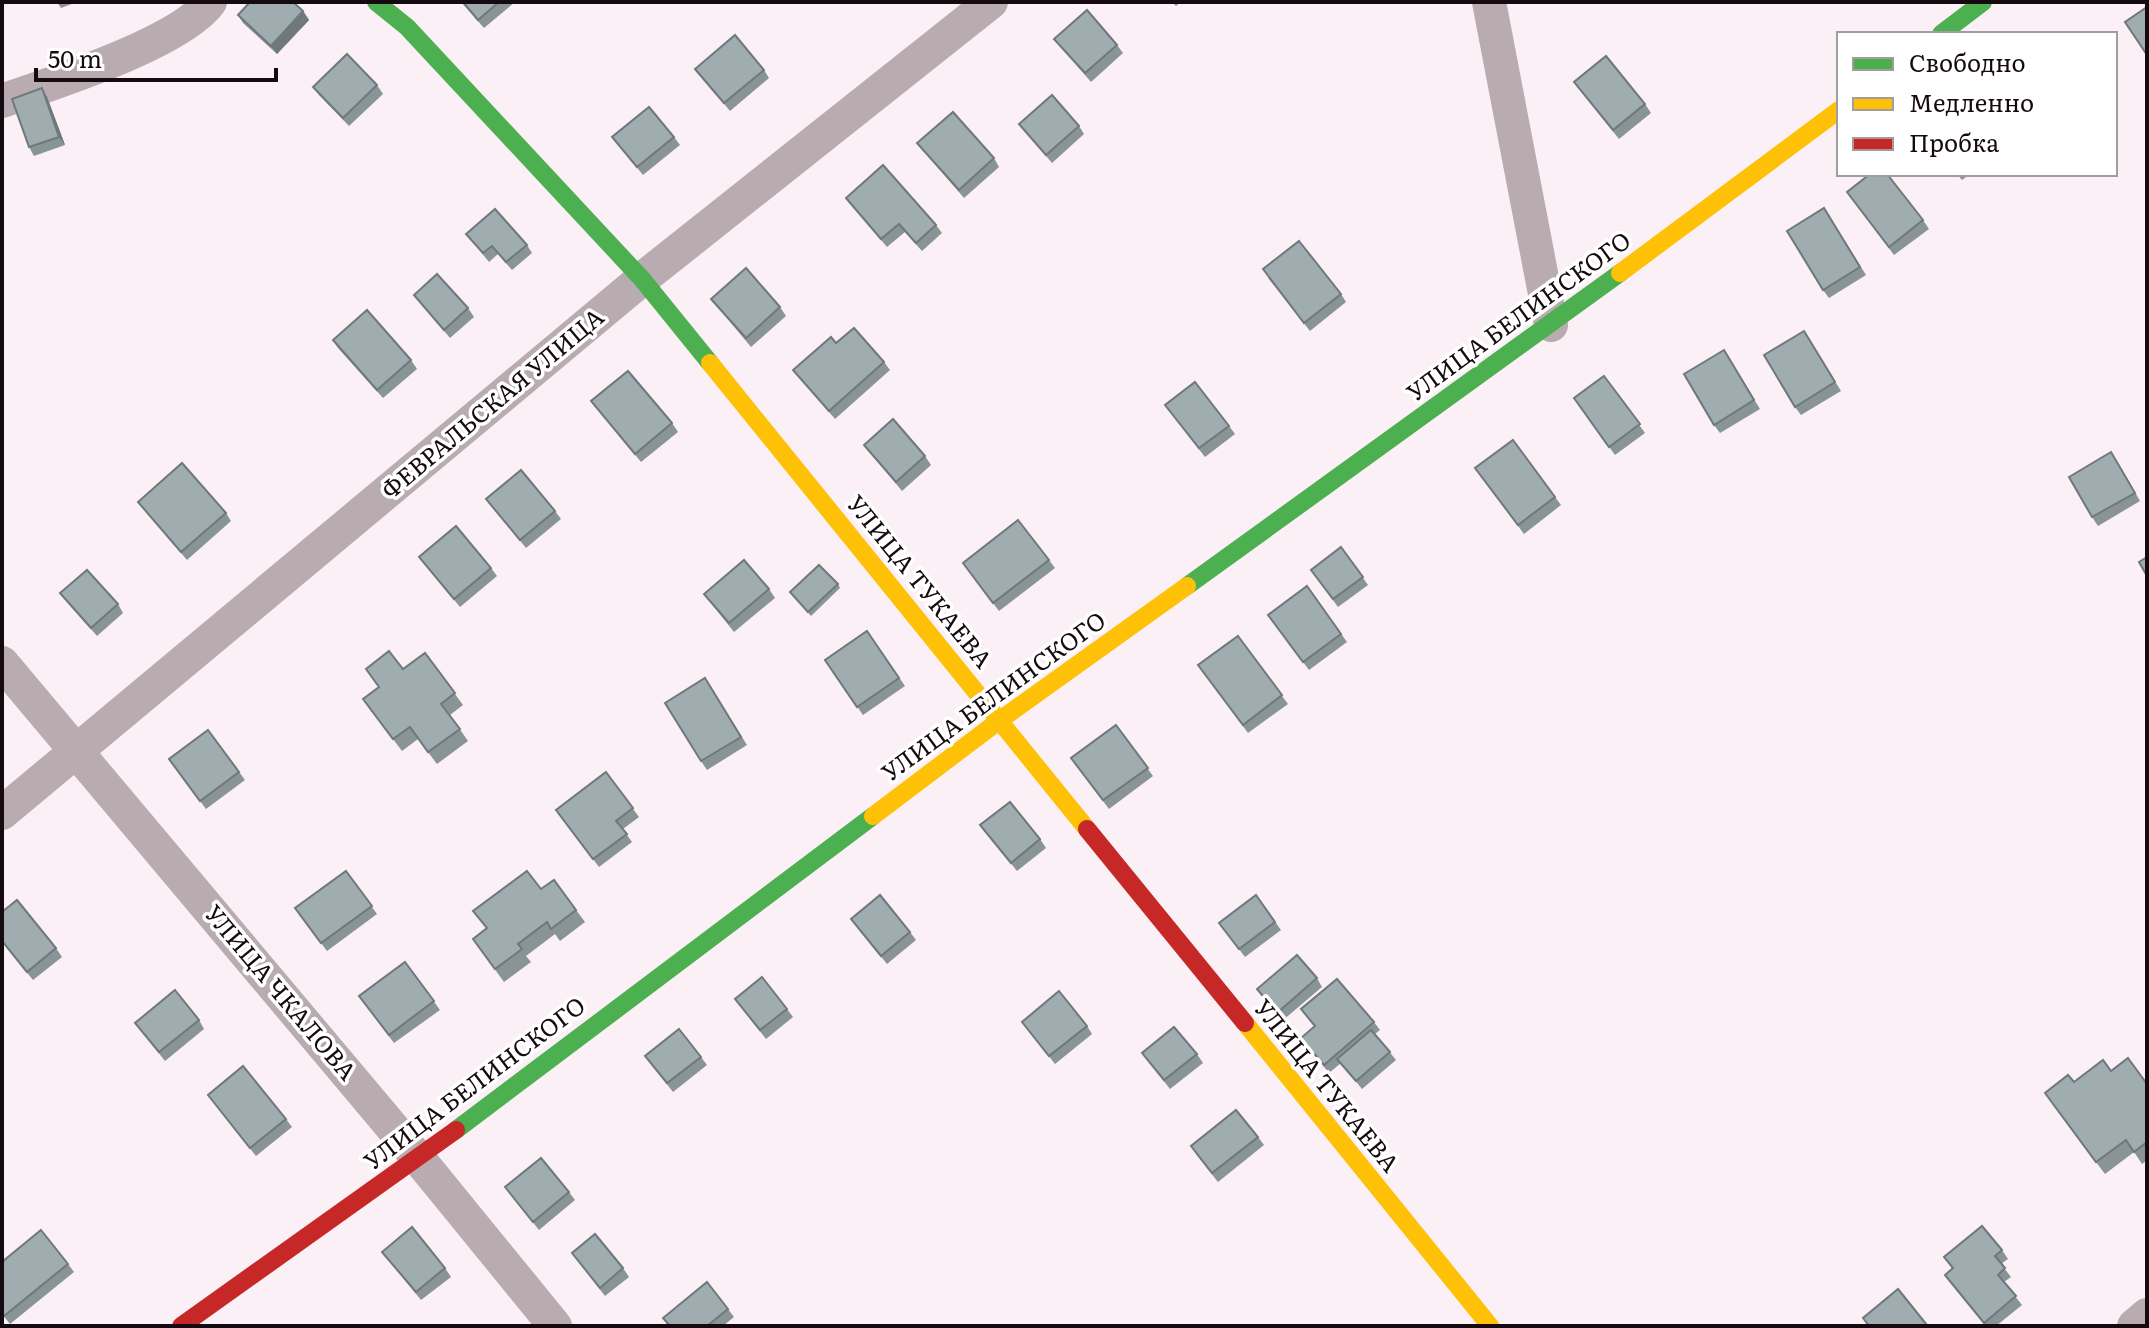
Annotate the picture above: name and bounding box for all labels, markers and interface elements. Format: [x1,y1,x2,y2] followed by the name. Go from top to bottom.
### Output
[36,32,276,82] scale bar
[1837,32,2117,176] legend
[48,40,102,75] text: 50 m
[1909,44,2026,79] text: Свободно
[1909,84,2034,119] text: Медленно
[1909,124,1999,159] text: Пробка
[1398,222,1637,408] street label: УЛИЦА БЕЛИНСКОГО
[373,298,610,506] street label: ФЕВРАЛЬСКАЯ УЛИЦА
[840,486,1002,675] street label: УЛИЦА ТУКАЕВА
[873,602,1112,788] street label: УЛИЦА БЕЛИНСКОГО
[198,896,366,1087] street label: УЛИЦА ЧКАЛОВА
[355,987,592,1177] street label: УЛИЦА БЕЛИНСКОГО
[1247,990,1409,1179] street label: УЛИЦА ТУКАЕВА

